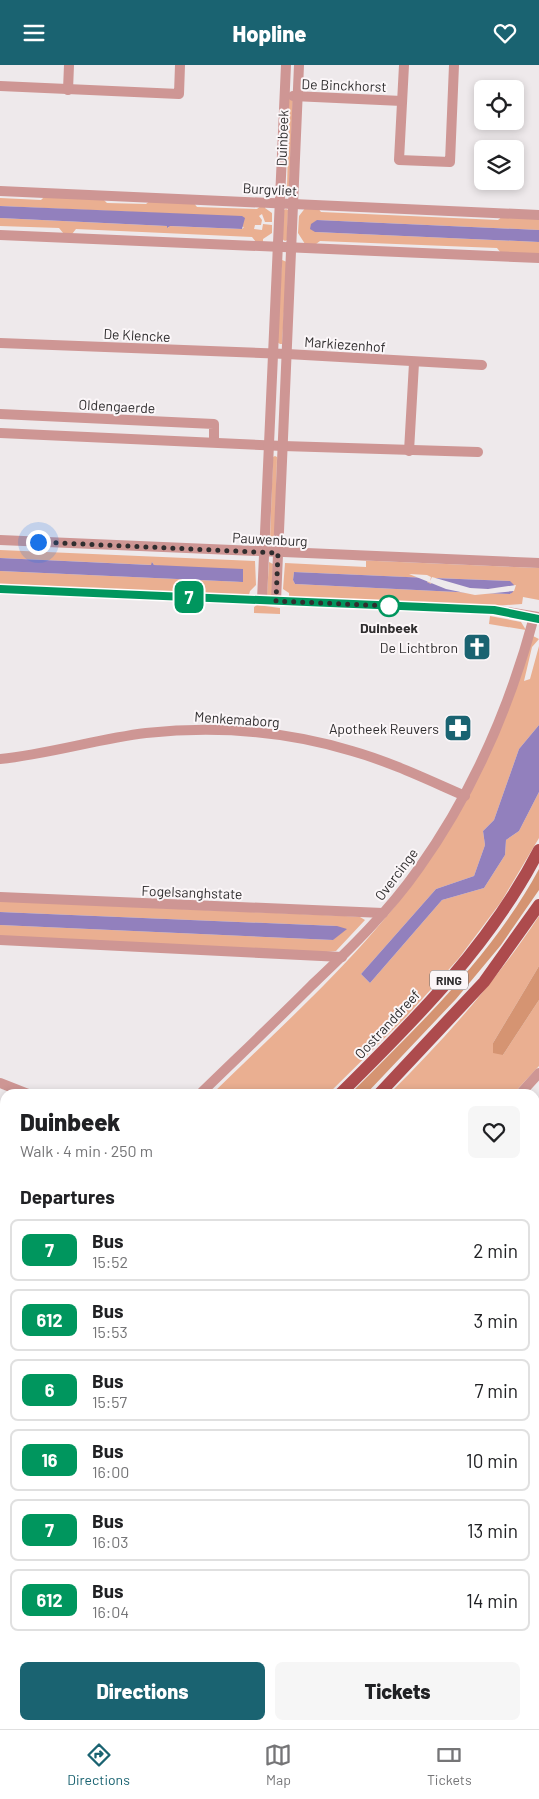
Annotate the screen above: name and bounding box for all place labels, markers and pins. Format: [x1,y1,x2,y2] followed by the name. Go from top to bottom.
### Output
[378,595,400,617] marker: Duinbeek
[360,619,419,636] place label: Duinbeek
[462,632,492,662] church icon: De Lichtbron
[380,639,458,656] place label: De Lichtbron
[443,713,473,743] pharmacy icon: Apotheek Reuvers
[329,720,439,737] place label: Apotheek Reuvers

